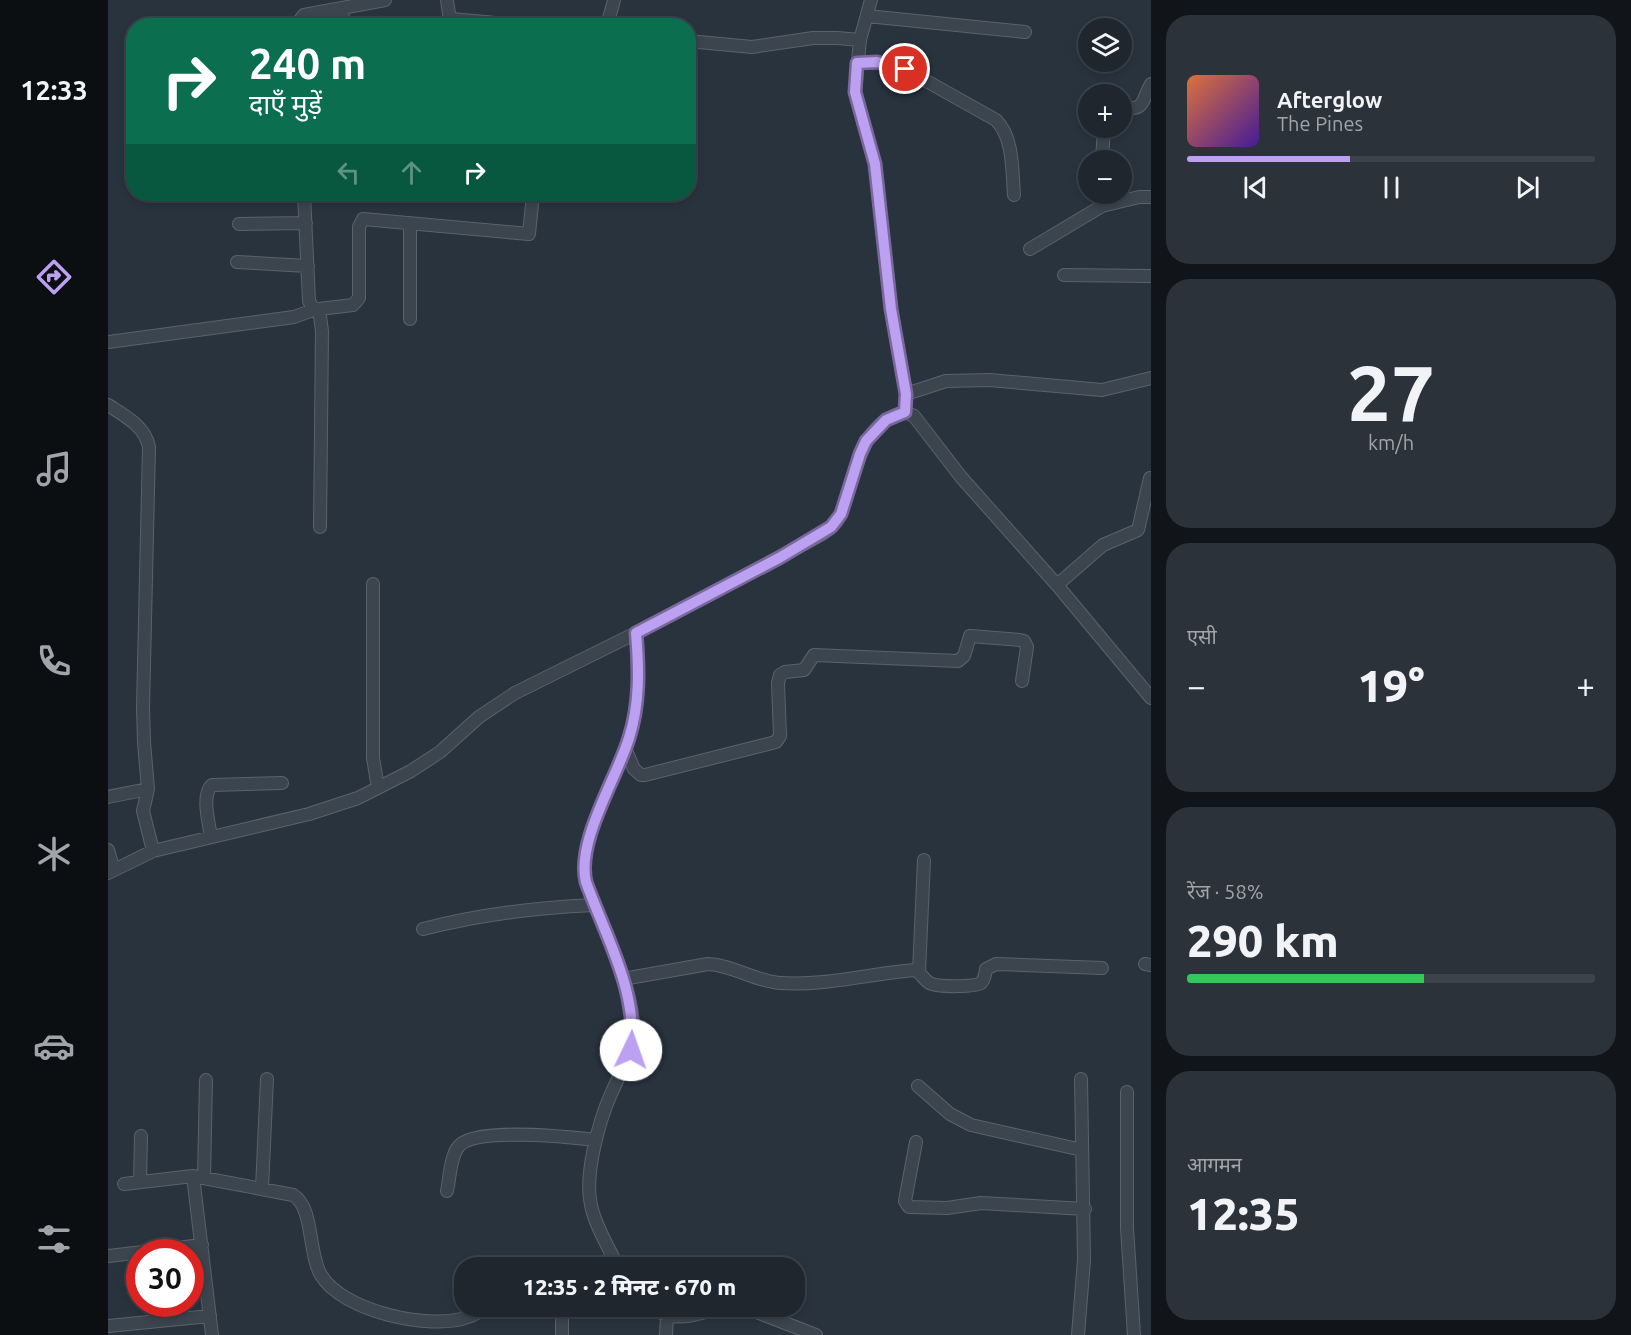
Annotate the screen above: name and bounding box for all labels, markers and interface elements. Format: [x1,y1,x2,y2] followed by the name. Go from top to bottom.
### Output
[1078,18,1132,204] map controls
[1078,18,1132,72] button: layers
[249,40,366,87] text: 240 m
[150,42,228,120] icon: right
[879,43,930,94] pin
[888,52,921,85] icon: arrive
[20,75,88,105] text: 12:33
[1078,84,1132,138] button: +
[1277,87,1382,112] text: Afterglow
[249,89,322,119] text: दाएँ मुड़ें
[1277,112,1363,135] text: The Pines
[1078,150,1132,204] button: −
[332,156,365,189] icon: left
[395,156,428,189] icon: ahead
[458,156,491,189] icon: right
[1239,171,1272,204] icon: previous
[1375,171,1408,204] icon: pause
[1511,171,1544,204] icon: next
[33,256,75,298] icon: directions
[1347,348,1435,436] text: 27
[1368,431,1414,454] text: km/h
[33,448,75,490] icon: music
[1187,625,1217,648] text: एसी
[33,640,75,682] icon: phone
[1357,660,1425,711] text: 19°
[1187,667,1206,704] text: −
[1576,667,1595,704] text: +
[33,833,75,875] icon: climate
[1187,880,1263,903] text: रेंज · 58%
[1187,915,1339,966] text: 290 km
[599,1018,663,1082] position arrow
[33,1025,75,1067] icon: car
[1187,1153,1242,1176] text: आगमन
[1187,1188,1300,1239] text: 12:35
[33,1218,75,1260] icon: filters
[126,1239,204,1317] speed limit sign: 30
[523,1274,736,1299] text: 12:35 · 2 मिनट · 670 m

